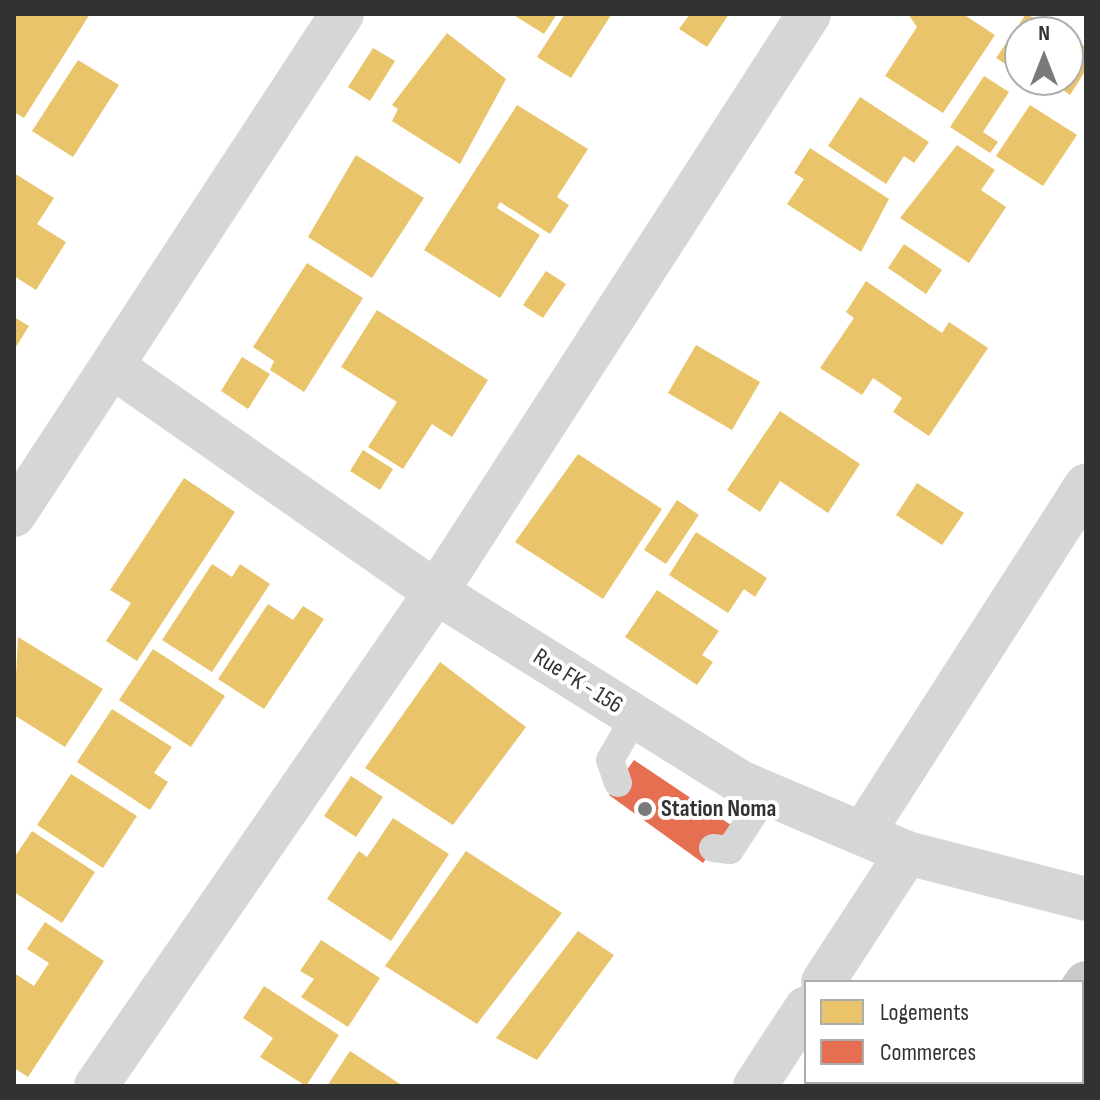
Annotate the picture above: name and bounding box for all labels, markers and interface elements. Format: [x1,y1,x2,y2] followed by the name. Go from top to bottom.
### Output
[1004,16,1084,96] north arrow
[1038,20,1050,47] text: N
[528,642,628,720] street label: Rue FK - 156
[661,795,776,823] place label: Station Noma
[636,800,654,818] marker: Station Noma
[804,980,1084,1084] legend
[880,998,969,1027] text: Logements
[880,1038,976,1067] text: Commerces

